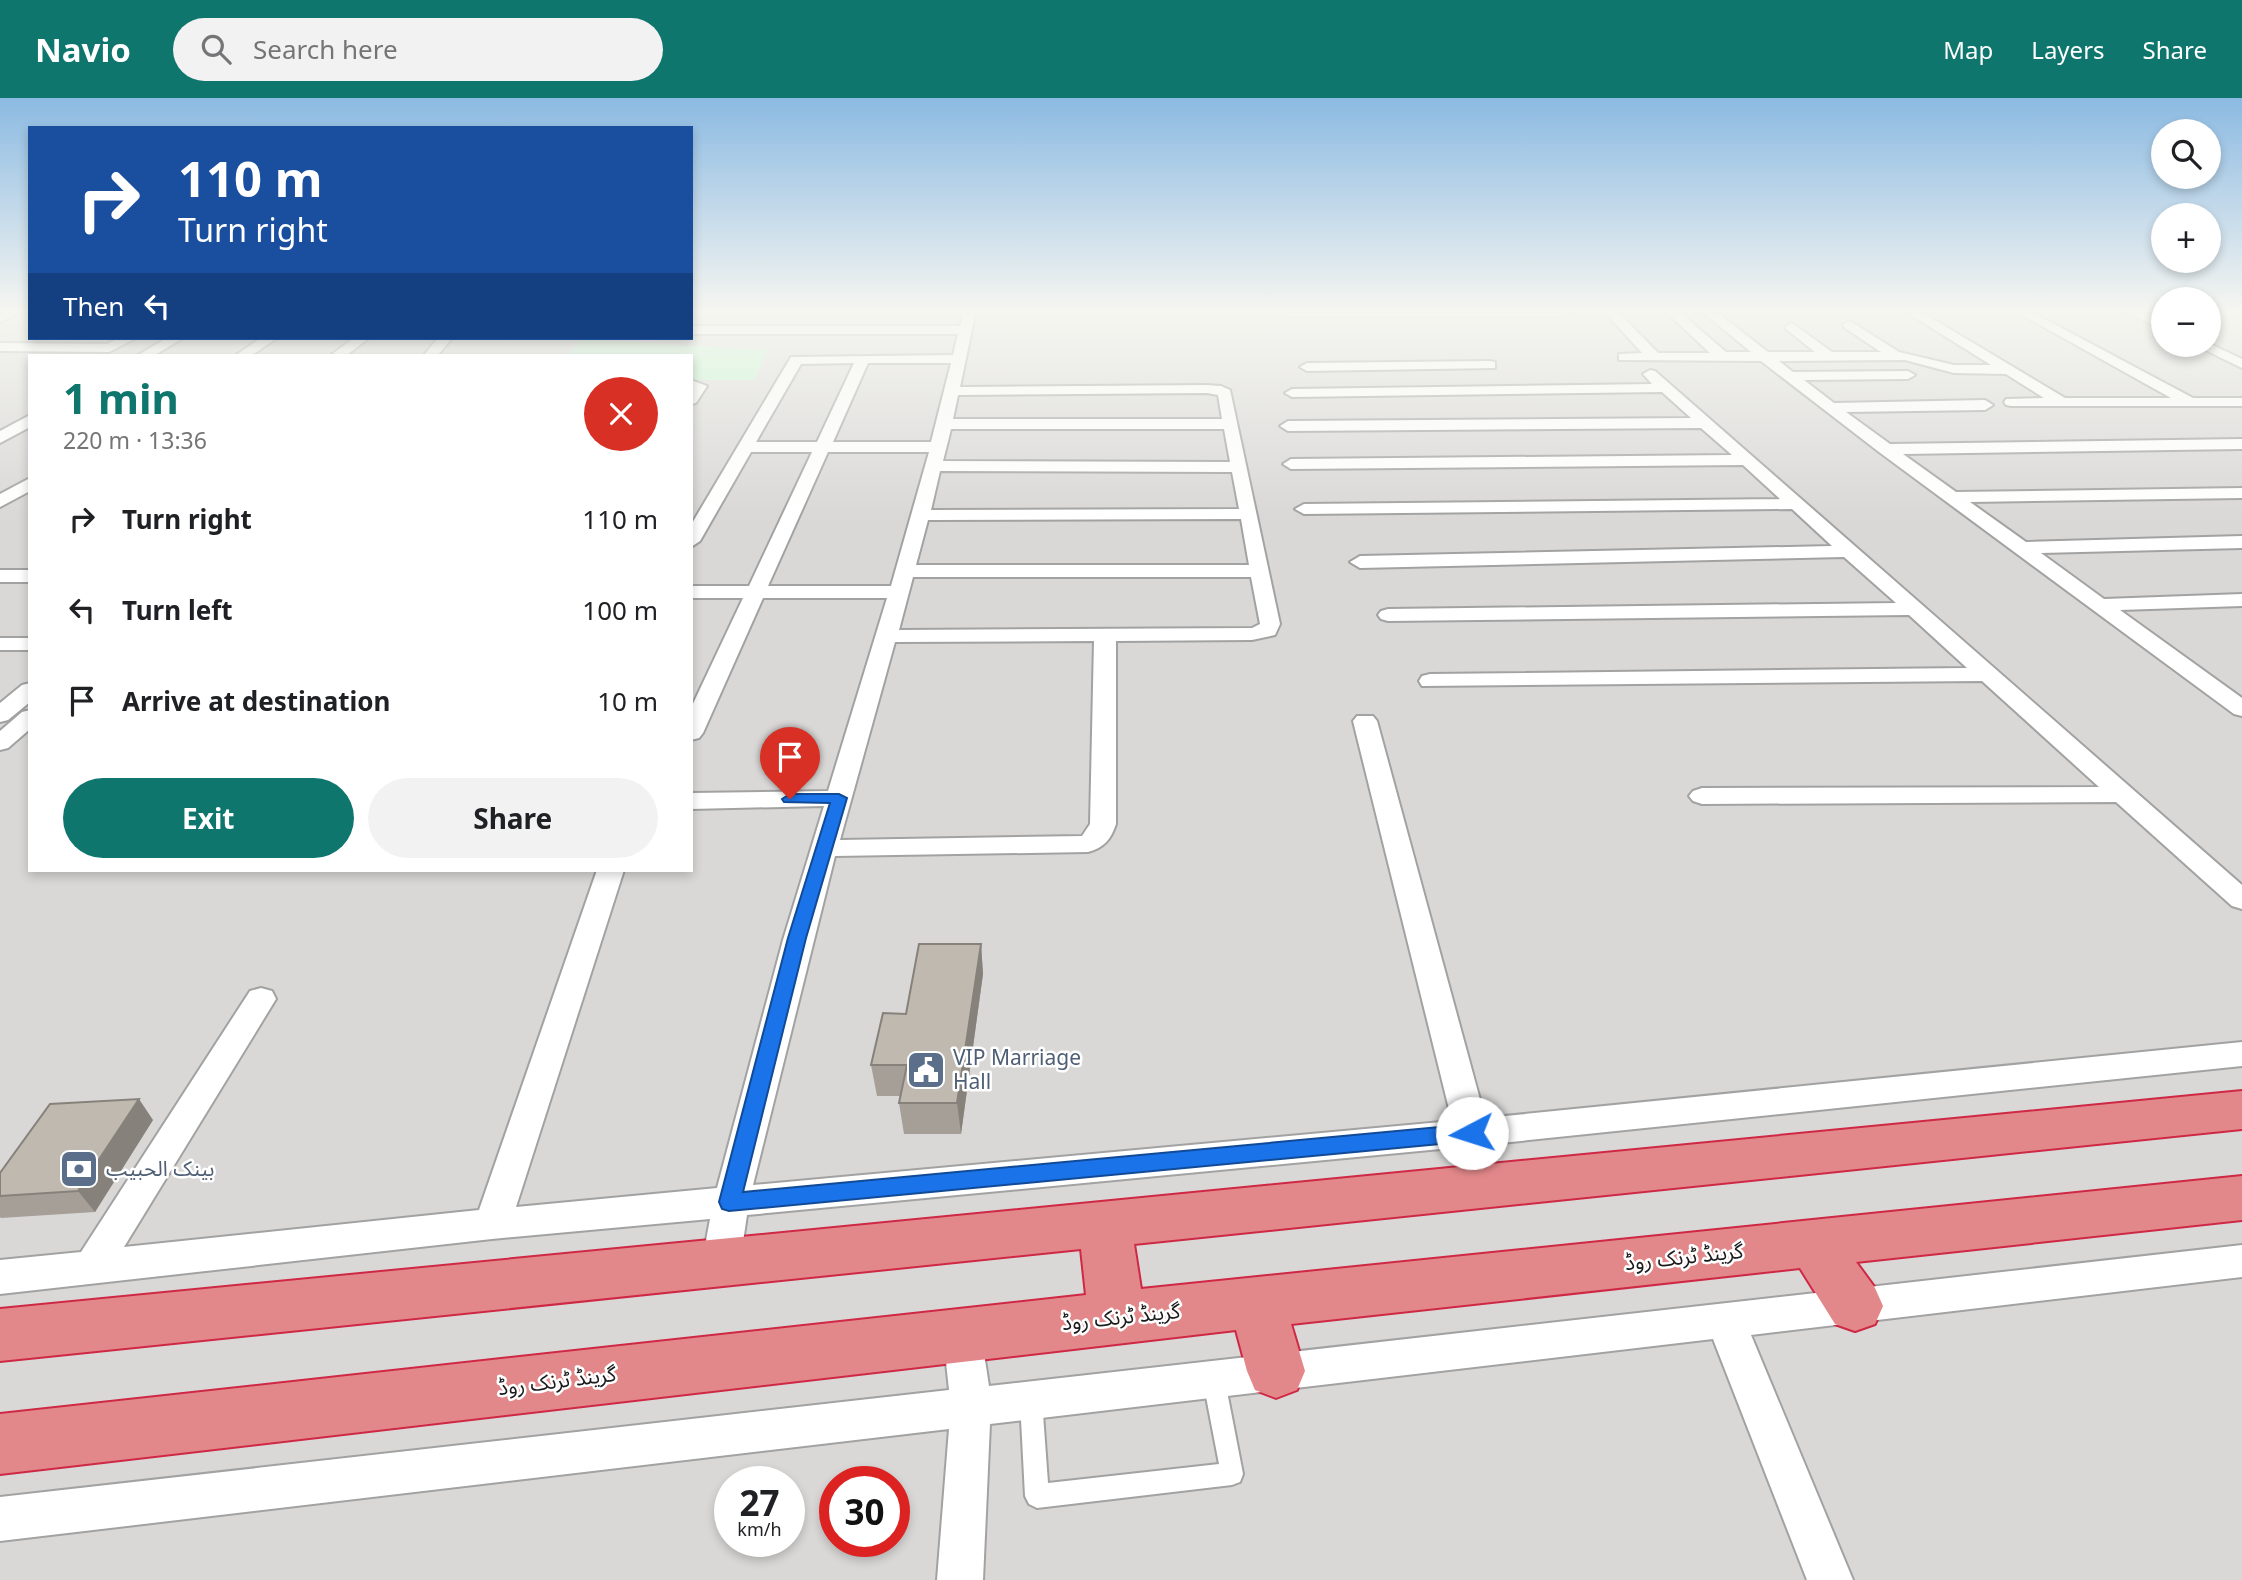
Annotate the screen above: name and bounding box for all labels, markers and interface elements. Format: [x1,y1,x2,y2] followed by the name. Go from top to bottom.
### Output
[173,18,663,81] search box
[35,27,131,72] text: Navio
[197,30,235,68] icon: search
[253,31,398,67] text: Search here
[1943,33,1993,66] text: Map
[2031,33,2105,66] text: Layers
[2143,33,2207,66] text: Share
[2151,119,2221,357] map controls
[2151,119,2221,189] button: search
[178,145,323,211] text: 110 m
[63,154,154,245] icon: right
[2151,203,2221,273] button: +
[178,208,328,251] text: Turn right
[138,287,176,325] icon: left
[2151,287,2221,357] button: −
[63,288,124,324] text: Then
[63,369,179,426] text: 1 min
[584,377,658,451] button: close
[63,424,207,456] text: 220 m · 13:36
[63,500,101,538] icon: right
[122,501,252,537] text: Turn right
[582,501,658,537] text: 110 m
[63,591,101,629] icon: left
[122,592,233,628] text: Turn left
[582,592,658,628] text: 100 m
[63,682,101,720] icon: arrive
[122,683,391,719] text: Arrive at destination
[597,683,658,719] text: 10 m
[760,727,820,799] pin
[771,738,809,776] icon: arrive
[63,778,354,858] button: Exit
[368,778,658,858] button: Share
[953,1043,1081,1095] place label: VIP Marriage Hall
[905,1049,947,1091] public building icon: VIP Marriage Hall
[1435,1096,1509,1170] position arrow
[58,1148,100,1190] bank icon: بينک الحبيب
[106,1154,214,1182] place label: بينک الحبيب
[1623,1236,1745,1276] street label: گرینڈ ٹرنک روڈ
[1060,1296,1182,1336] street label: گرینڈ ٹرنک روڈ
[496,1359,618,1401] street label: گرینڈ ٹرنک روڈ
[819,1466,910,1557] speed limit sign: 30
[739,1479,780,1526] text: 27
[737,1517,782,1541] text: km/h

